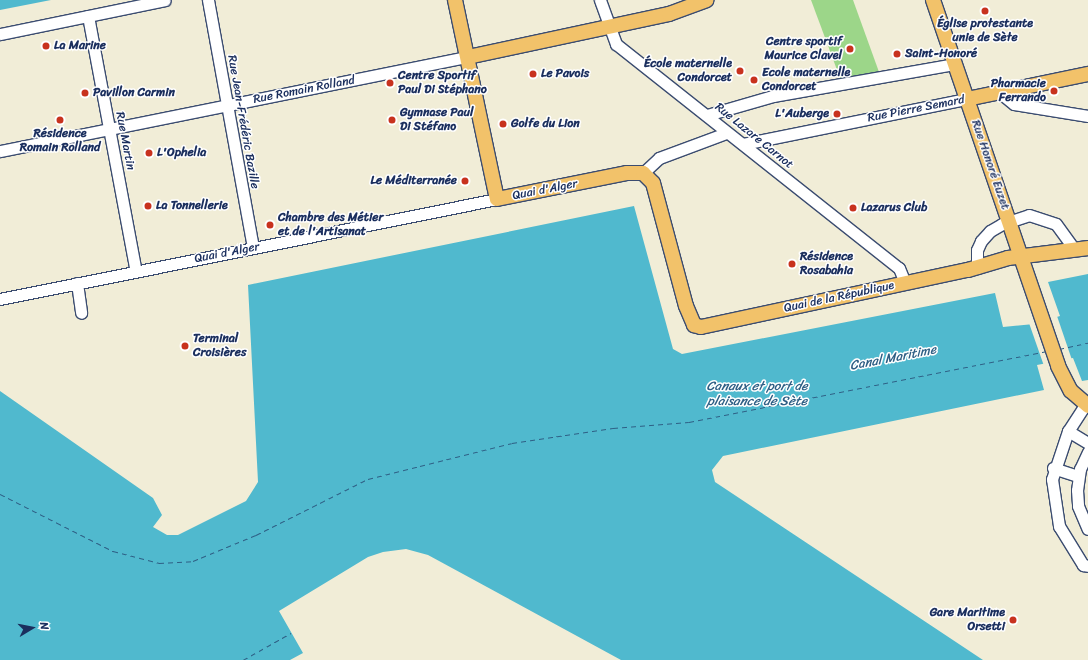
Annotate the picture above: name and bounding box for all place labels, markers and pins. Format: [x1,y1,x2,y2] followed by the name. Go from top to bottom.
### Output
[980,6,990,16] marker: Église protestante unie de Sète
[937,17,1033,45] place label: Église protestante unie de Sète
[764,35,842,63] place label: Centre sportif Maurice Clavel
[54,39,105,53] place label: La Marine
[41,41,51,51] marker: La Marine
[845,44,855,54] marker: Centre sportif Maurice Clavel
[905,47,977,61] place label: Saint-Honoré
[892,49,902,59] marker: Saint-Honoré
[644,57,732,85] place label: École maternelle Condorcet
[735,66,745,76] marker: École maternelle Condorcet
[762,66,850,94] place label: Ecole maternelle Condorcet
[541,67,590,81] place label: Le Pavois
[398,69,488,97] place label: Centre Sportif Paul Di Stéphano
[528,69,538,79] marker: Le Pavois
[749,75,759,85] marker: Ecole maternelle Condorcet
[991,77,1046,105] place label: Pharmacie Ferrando
[385,78,395,88] marker: Centre Sportif Paul Di Stéphano
[93,86,175,100] place label: Pavillon Carmin
[1049,86,1059,96] marker: Pharmacie Ferrando
[80,88,90,98] marker: Pavillon Carmin
[400,106,473,134] place label: Gymnase Paul Di Stéfano
[775,107,829,121] place label: L'Auberge
[832,109,842,119] marker: L'Auberge
[55,115,65,125] marker: Résidence Romain Rolland
[387,115,397,125] marker: Gymnase Paul Di Stéfano
[511,117,580,131] place label: Golfe du Lion
[498,119,508,129] marker: Golfe du Lion
[20,127,100,155] place label: Résidence Romain Rolland
[157,146,206,160] place label: L'Ophelia
[144,148,154,158] marker: L'Ophelia
[370,174,457,188] place label: Le Méditerranée
[460,176,470,186] marker: Le Méditerranée
[156,199,229,213] place label: La Tonnellerie
[143,201,153,211] marker: La Tonnellerie
[861,201,927,215] place label: Lazarus Club
[848,203,858,213] marker: Lazarus Club
[278,211,384,239] place label: Chambre des Métier et de l'Artisanat
[265,220,275,230] marker: Chambre des Métier et de l'Artisanat
[800,250,853,278] place label: Résidence Rosabahia
[787,259,797,269] marker: Résidence Rosabahia
[193,332,246,360] place label: Terminal Croisières
[180,341,190,351] marker: Terminal Croisières
[929,606,1005,634] place label: Gare Maritime Orsetti
[1008,615,1018,625] marker: Gare Maritime Orsetti

